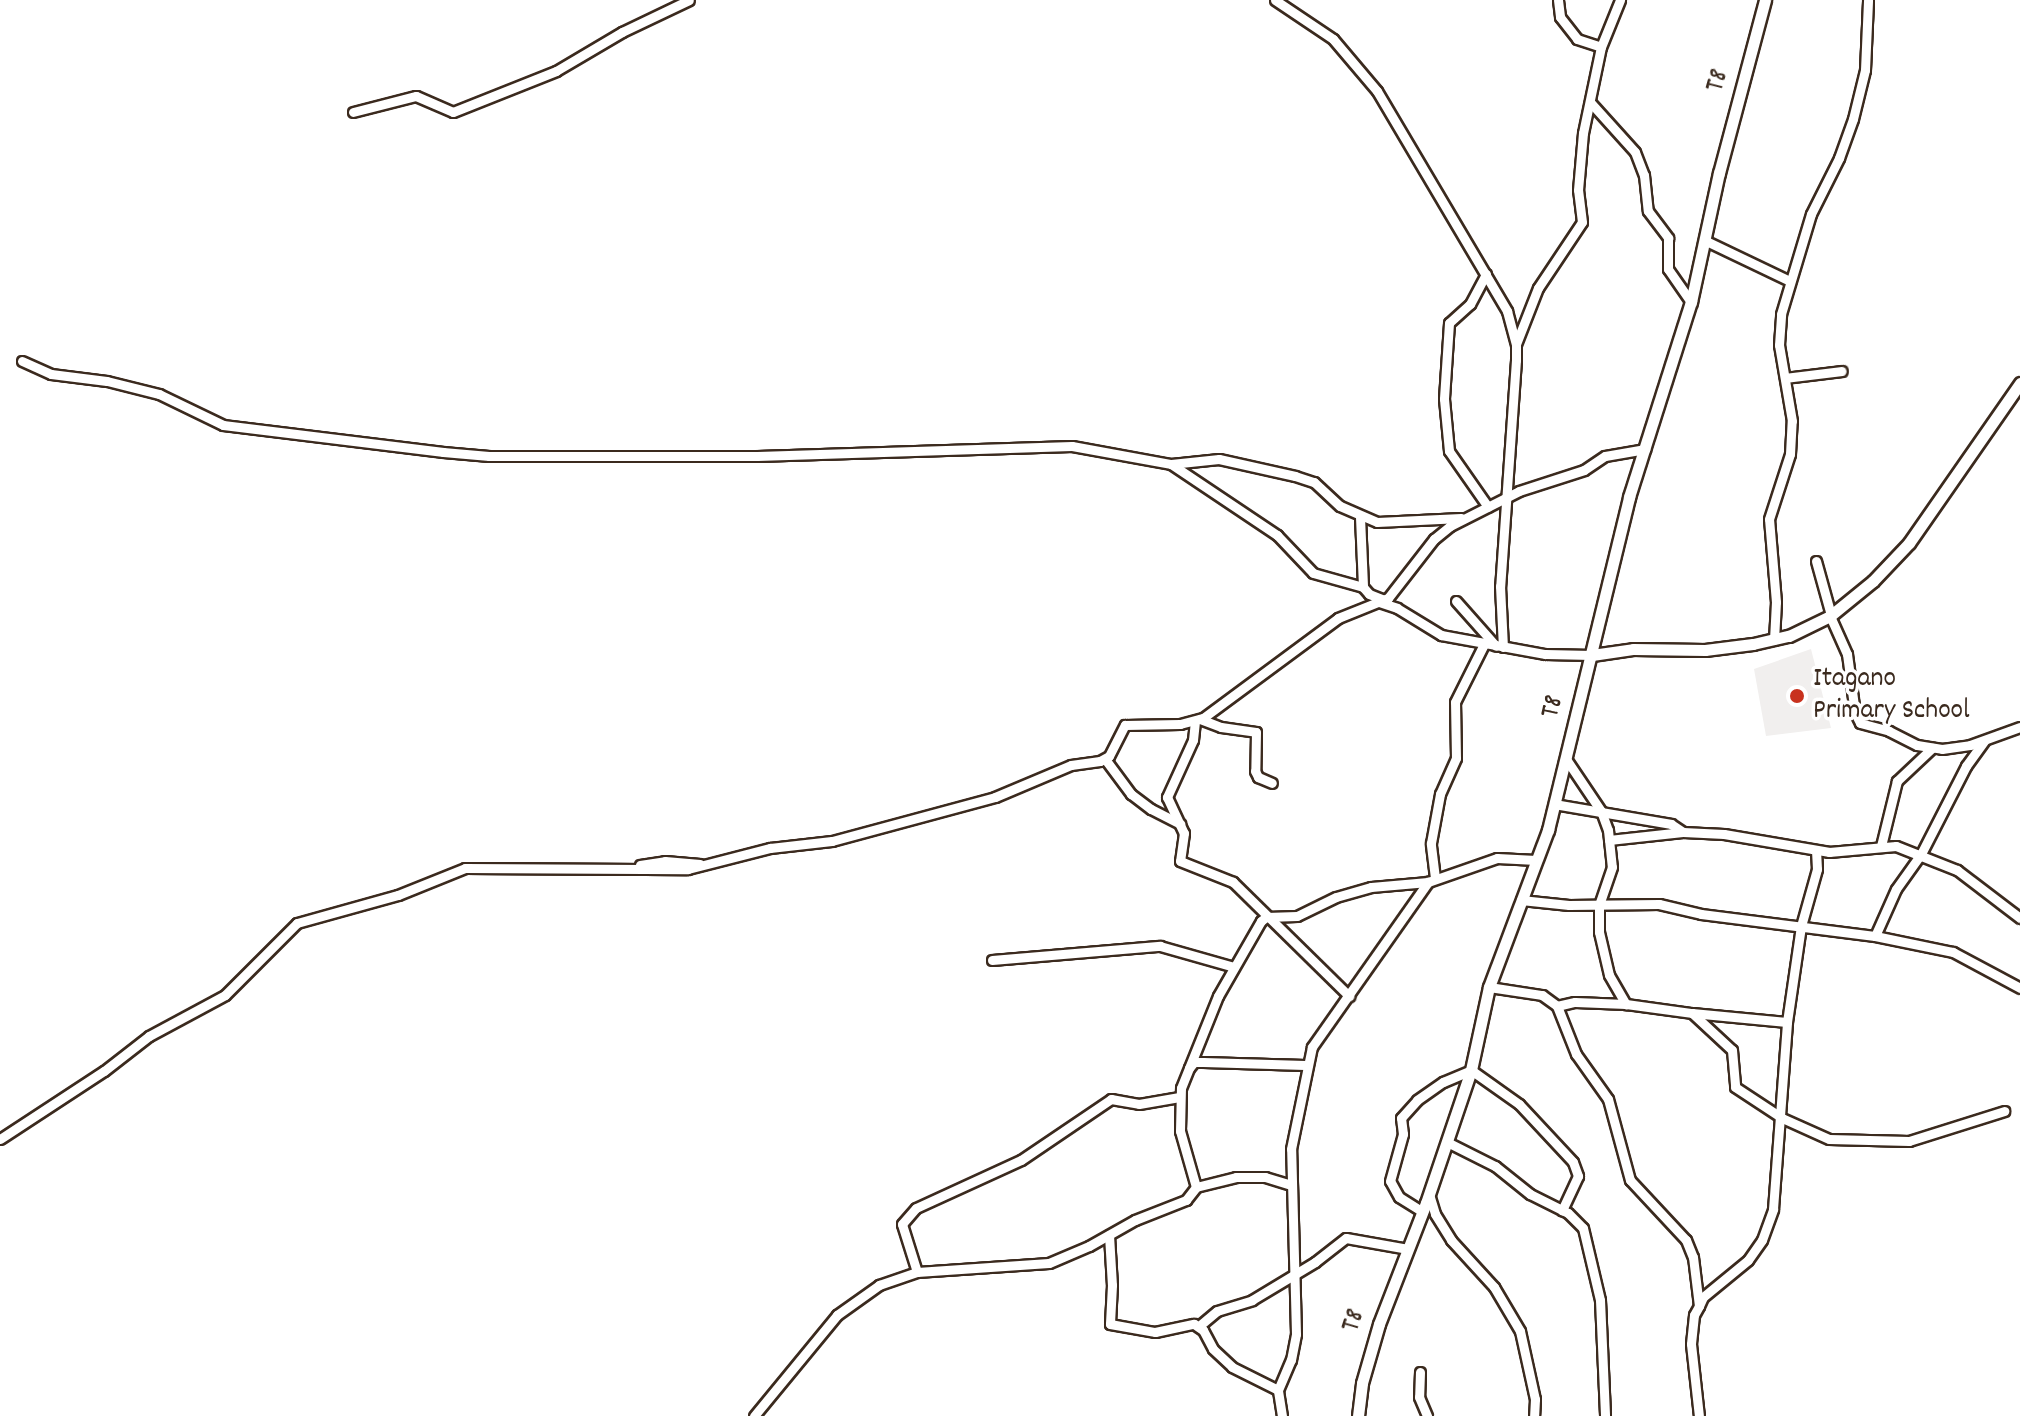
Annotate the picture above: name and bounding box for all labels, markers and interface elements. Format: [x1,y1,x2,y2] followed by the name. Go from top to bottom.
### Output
[1700,66,1738,96] street label: T8
[1813,663,1970,729] place label: Itagano Primary School
[1788,687,1806,705] marker: Itagano Primary School
[1535,692,1573,722] street label: T8
[1336,1305,1374,1337] street label: T8

